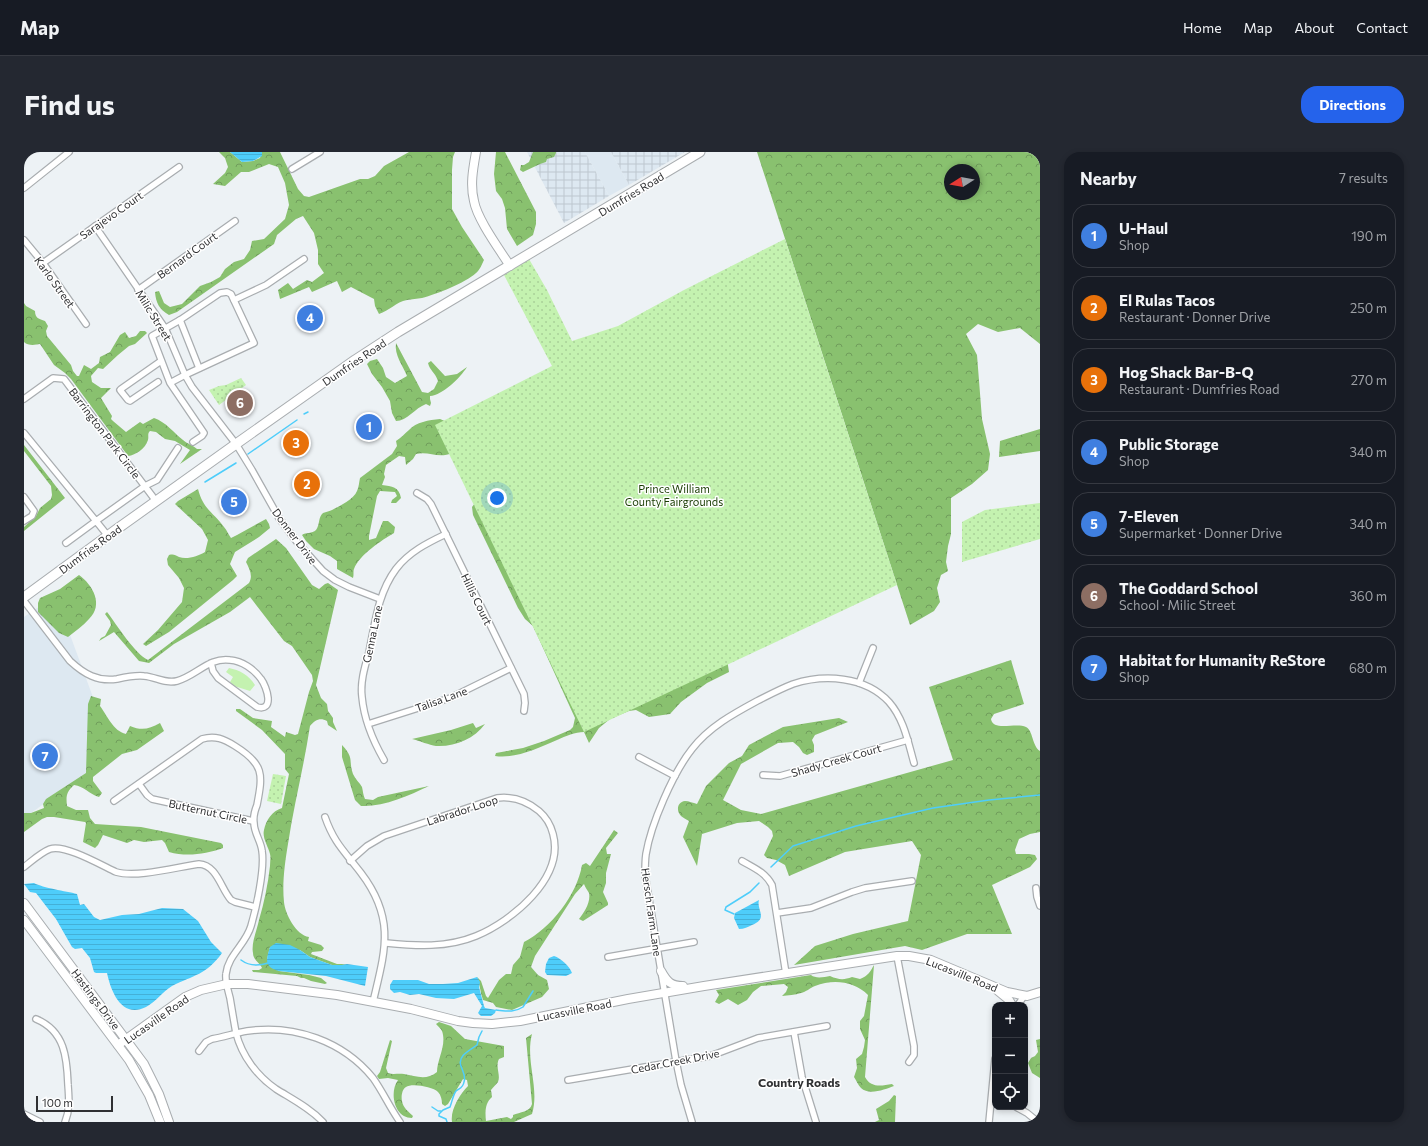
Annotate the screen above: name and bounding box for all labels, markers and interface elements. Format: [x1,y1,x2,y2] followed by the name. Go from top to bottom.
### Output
[20,16,59,39] text: Map
[1183,19,1222,36] text: Home
[1244,19,1272,36] text: Map
[1294,19,1334,36] text: About
[1356,19,1408,36] text: Contact
[1301,86,1404,123] button: Directions
[24,87,115,121] text: Find us
[944,164,980,200] north arrow
[1080,168,1137,189] text: Nearby
[596,169,666,219] street label: Dumfries Road
[1339,170,1388,186] text: 7 results
[77,188,145,242] street label: Sarajevo Court
[1119,219,1168,237] text: U-Haul
[1091,228,1097,244] text: 1
[1351,228,1387,244] text: 190 m
[154,229,220,281] street label: Bernard Court
[1119,237,1150,253] text: Shop
[32,254,78,311] street label: Karlo Street
[133,287,175,343] street label: Milic Street
[1119,291,1215,309] text: El Rulas Tacos
[1090,300,1098,316] text: 2
[1350,300,1387,316] text: 250 m
[297,303,323,333] pin: 4
[1119,309,1270,325] text: Restaurant · Donner Drive
[320,336,388,388] street label: Dumfries Road
[1119,363,1254,381] text: Hog Shack Bar-B-Q
[1090,372,1098,388] text: 3
[1351,372,1387,388] text: 270 m
[1119,381,1280,397] text: Restaurant · Dumfries Road
[67,385,143,481] street label: Barrington Park Circle
[227,388,253,418] pin: 6
[356,412,382,442] pin: 1
[283,428,309,458] pin: 3
[1119,435,1219,453] text: Public Storage
[1090,444,1098,460] text: 4
[1349,444,1387,460] text: 340 m
[1119,453,1150,469] text: Shop
[294,469,320,499] pin: 2
[625,482,723,508] park label: Prince William County Fairgrounds
[221,487,247,517] pin: 5
[487,488,507,508] your location
[270,506,320,566] street label: Donner Drive
[1119,507,1179,525] text: 7-Eleven
[1090,516,1098,532] text: 5
[1349,516,1387,532] text: 340 m
[56,522,124,576] street label: Dumfries Road
[1119,525,1282,541] text: Supermarket · Donner Drive
[459,571,495,627] street label: Hillis Court
[1119,579,1258,597] text: The Goddard School
[1090,588,1098,604] text: 6
[1349,588,1387,604] text: 360 m
[1119,597,1235,613] text: School · Milic Street
[360,604,384,664] street label: Genna Lane
[1119,651,1325,669] text: Habitat for Humanity ReStore
[1090,660,1098,676] text: 7
[1349,660,1387,676] text: 680 m
[1119,669,1150,685] text: Shop
[413,684,469,714] street label: Talisa Lane
[32,741,58,771] pin: 7
[789,741,883,779] street label: Shady Creek Court
[425,792,499,828] street label: Labrador Loop
[167,796,249,826] street label: Butternut Circle
[639,867,665,957] street label: Hersch Farm Lane
[924,954,1000,994] street label: Lucasville Road
[69,966,123,1032] street label: Hastings Drive
[121,992,191,1046] street label: Lucasville Road
[535,996,613,1024] street label: Lucasville Road
[992,1002,1028,1110] map controls
[992,1002,1028,1038] button: +
[992,1038,1028,1074] button: −
[630,1046,721,1076] street label: Cedar Creek Drive
[992,1074,1028,1110] button: locate
[758,1075,840,1089] district label: Country Roads
[36,1094,113,1113] scale bar
[42,1096,73,1109] text: 100 m

